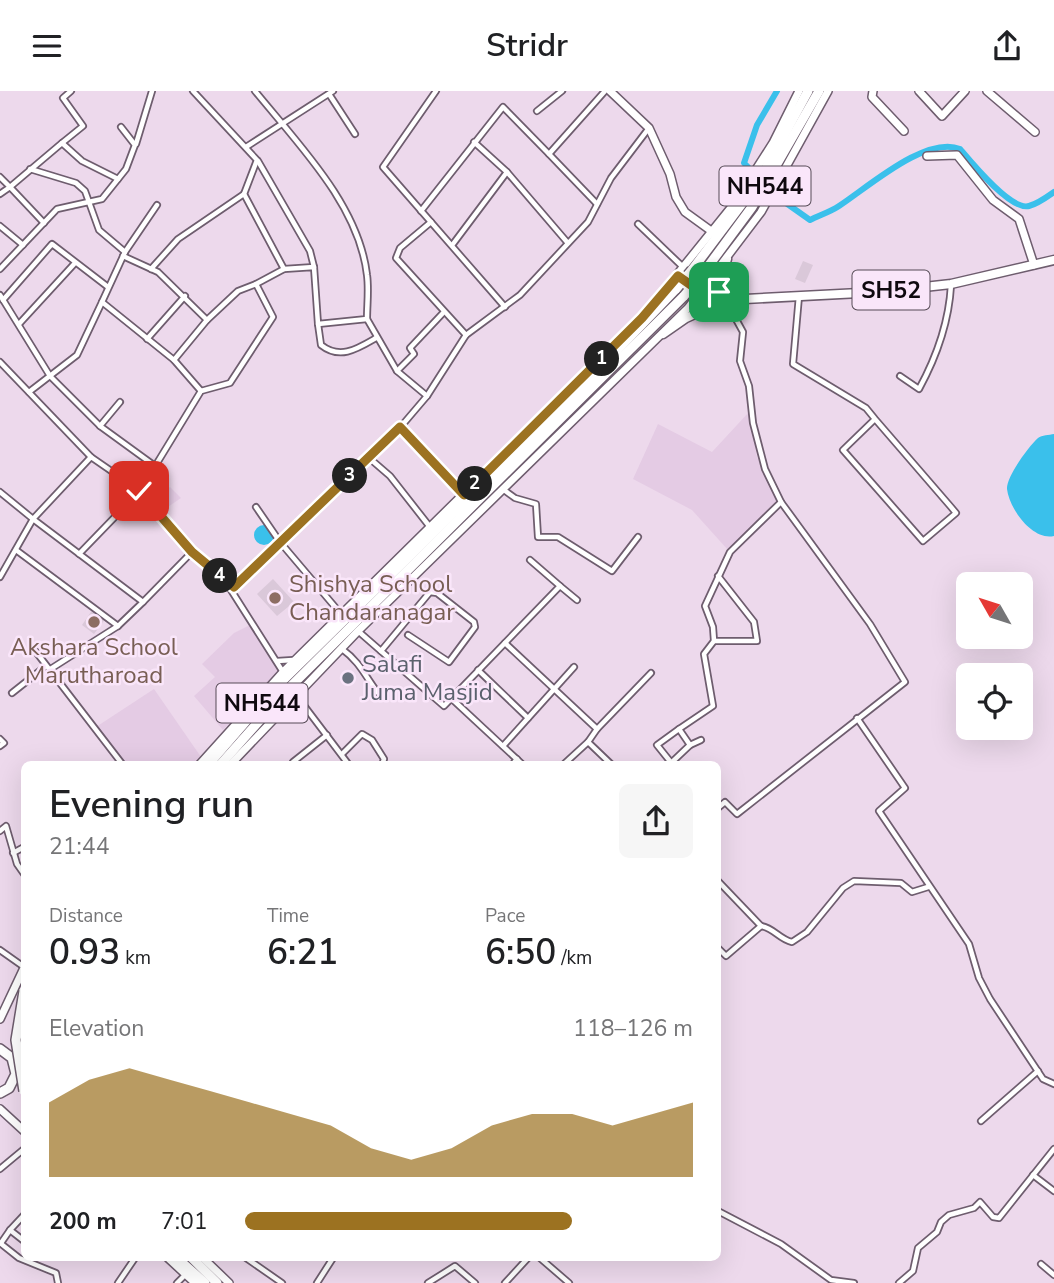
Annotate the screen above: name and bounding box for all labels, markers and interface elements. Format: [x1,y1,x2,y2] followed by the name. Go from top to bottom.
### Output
[486,24,568,67] text: Stridr
[28,27,66,65] icon: menu
[988,27,1026,65] icon: share
[720,167,810,205] road number: NH544
[689,262,749,322] pin
[852,271,930,309] road number: SH52
[700,273,738,311] icon: arrive
[584,341,620,377] pin: 1
[596,345,607,371] text: 1
[332,459,368,493] pin: 3
[109,461,169,521] pin
[344,462,355,488] text: 3
[458,467,492,501] pin: 2
[469,470,480,496] text: 2
[120,472,158,510] icon: check
[202,559,238,594] pin: 4
[214,562,225,588] text: 4
[289,568,455,628] place label: Shishya School Chandaranagar
[956,572,1032,649] north arrow
[956,572,1033,740] map controls
[267,590,283,606] marker: Shishya School Chandaranagar
[86,614,102,630] marker: Akshara School Marutharoad
[10,631,178,691] place label: Akshara School Marutharoad
[361,648,493,708] place label: Salafi Juma Masjid
[956,663,1033,740] button: locate
[340,670,356,686] marker: Salafi Juma Masjid
[216,683,308,723] road number: NH544
[49,779,254,830] text: Evening run
[619,784,693,858] button: share
[49,831,109,862] text: 21:44
[49,903,123,929] text: Distance
[267,903,309,929] text: Time
[485,903,525,929] text: Pace
[49,929,120,976] text: 0.93
[267,929,338,976] text: 6:21
[485,929,556,976] text: 6:50
[120,945,151,971] text: km
[556,945,592,971] text: /km
[49,1013,144,1044] text: Elevation
[573,1013,693,1044] text: 118–126 m
[49,1206,117,1237] text: 200 m
[161,1206,208,1237] text: 7:01

